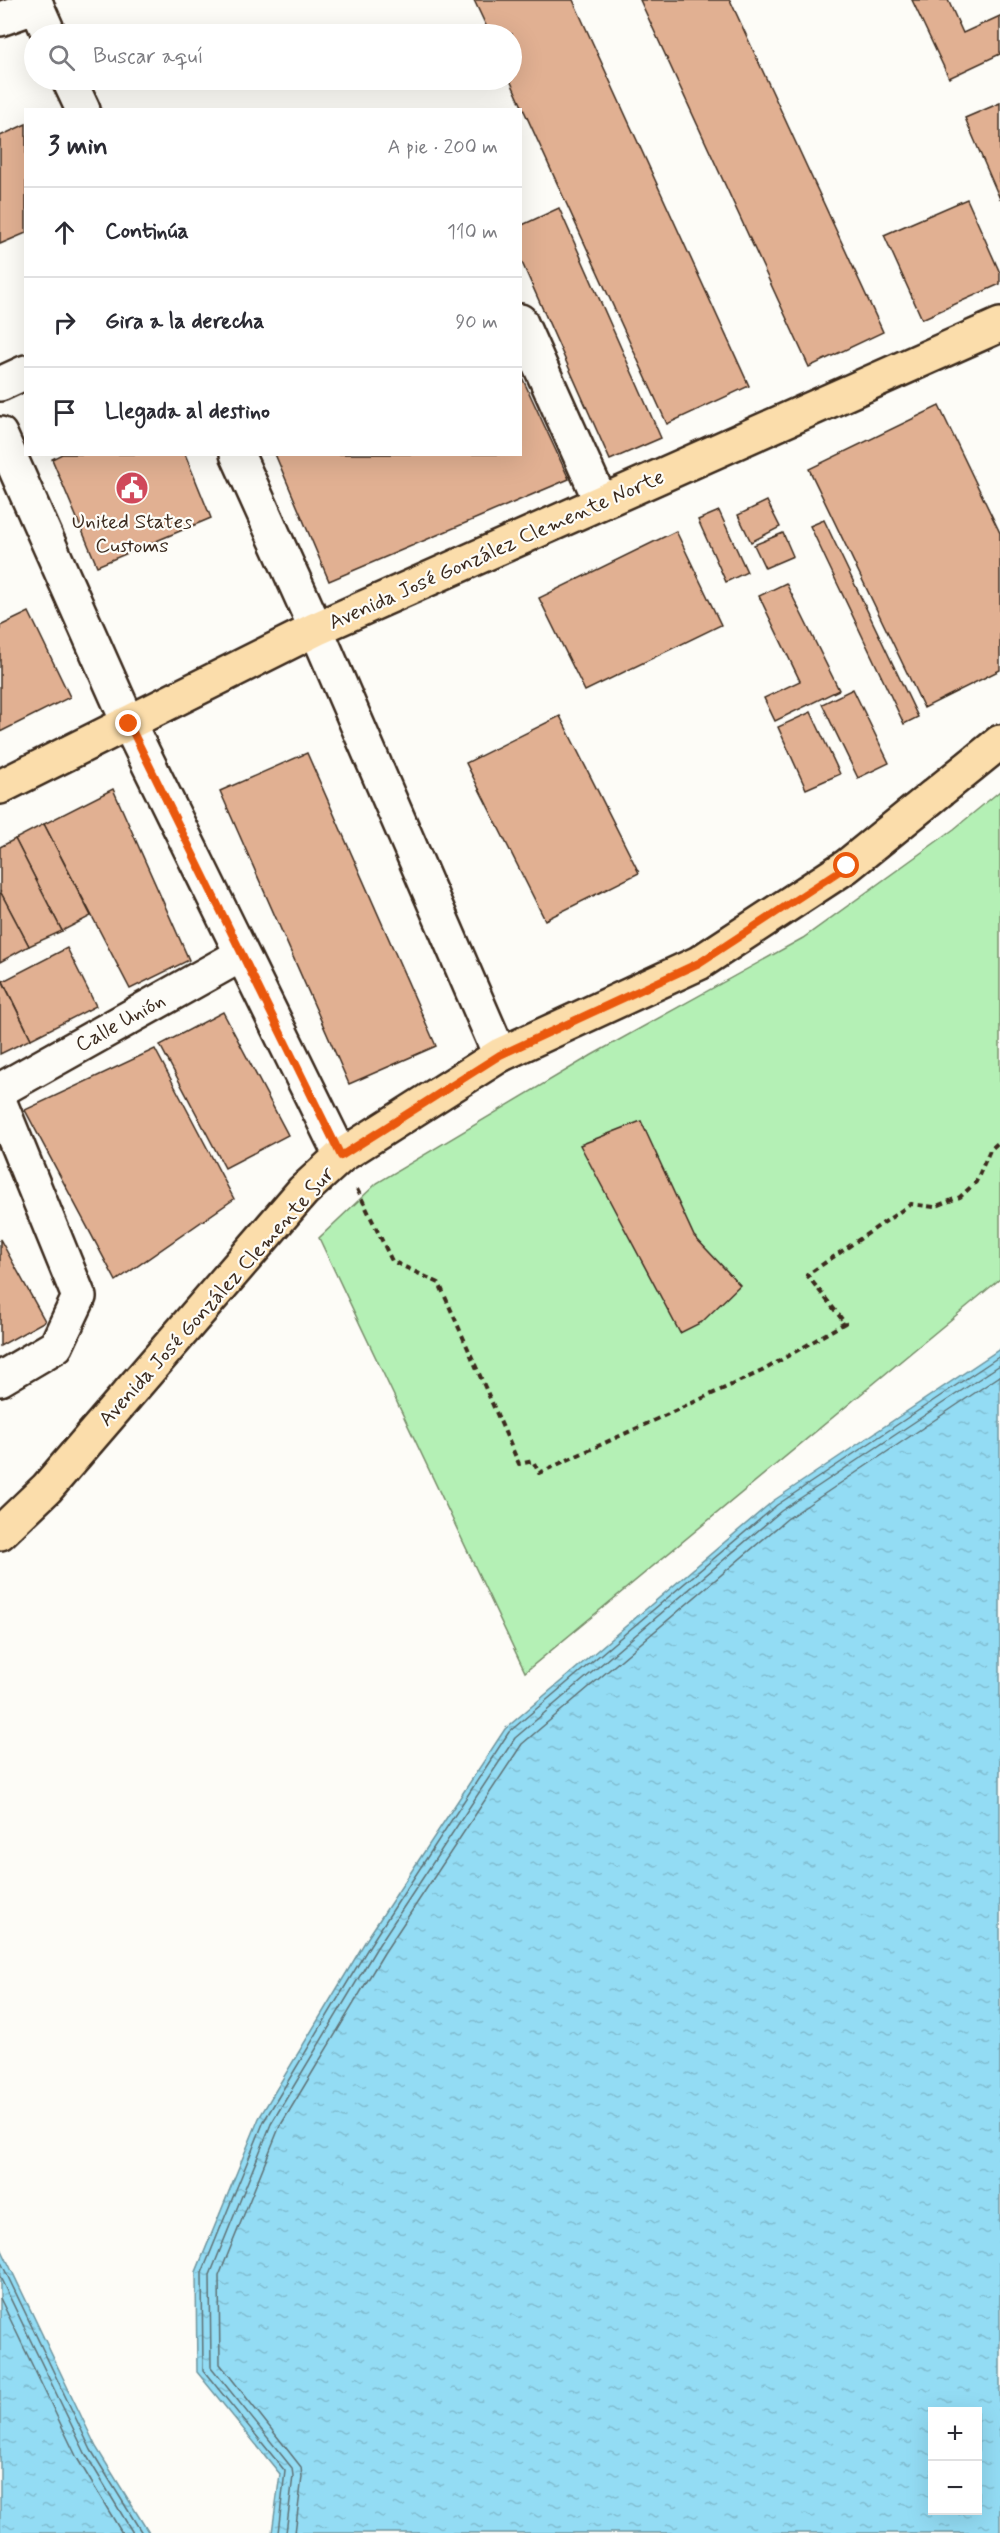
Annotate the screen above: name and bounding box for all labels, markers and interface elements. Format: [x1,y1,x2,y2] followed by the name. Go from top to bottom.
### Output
[24,24,522,90] search box
[45,41,78,74] icon: search
[93,43,204,71] text: Buscar aquí
[48,130,108,164] text: 3 min
[387,134,498,161] text: A pie · 200 m
[48,216,81,249] icon: ahead
[105,218,189,246] text: Continúa
[447,219,498,246] text: 110 m
[48,306,81,339] icon: right
[105,308,265,336] text: Gira a la derecha
[455,309,498,336] text: 90 m
[48,396,81,429] icon: arrive
[105,398,270,426] text: Llegada al destino
[324,463,669,637] street label: Avenida José González Clemente Norte
[114,470,150,506] public building icon: United States Customs
[72,508,192,560] place label: United States Customs
[115,710,141,736] route end
[833,852,859,878] route start
[71,987,170,1059] street label: Calle Unión
[92,1161,341,1433] street label: Avenida José González Clemente Sur
[928,2407,982,2515] map controls
[928,2407,982,2461] button: +
[928,2461,982,2515] button: −

